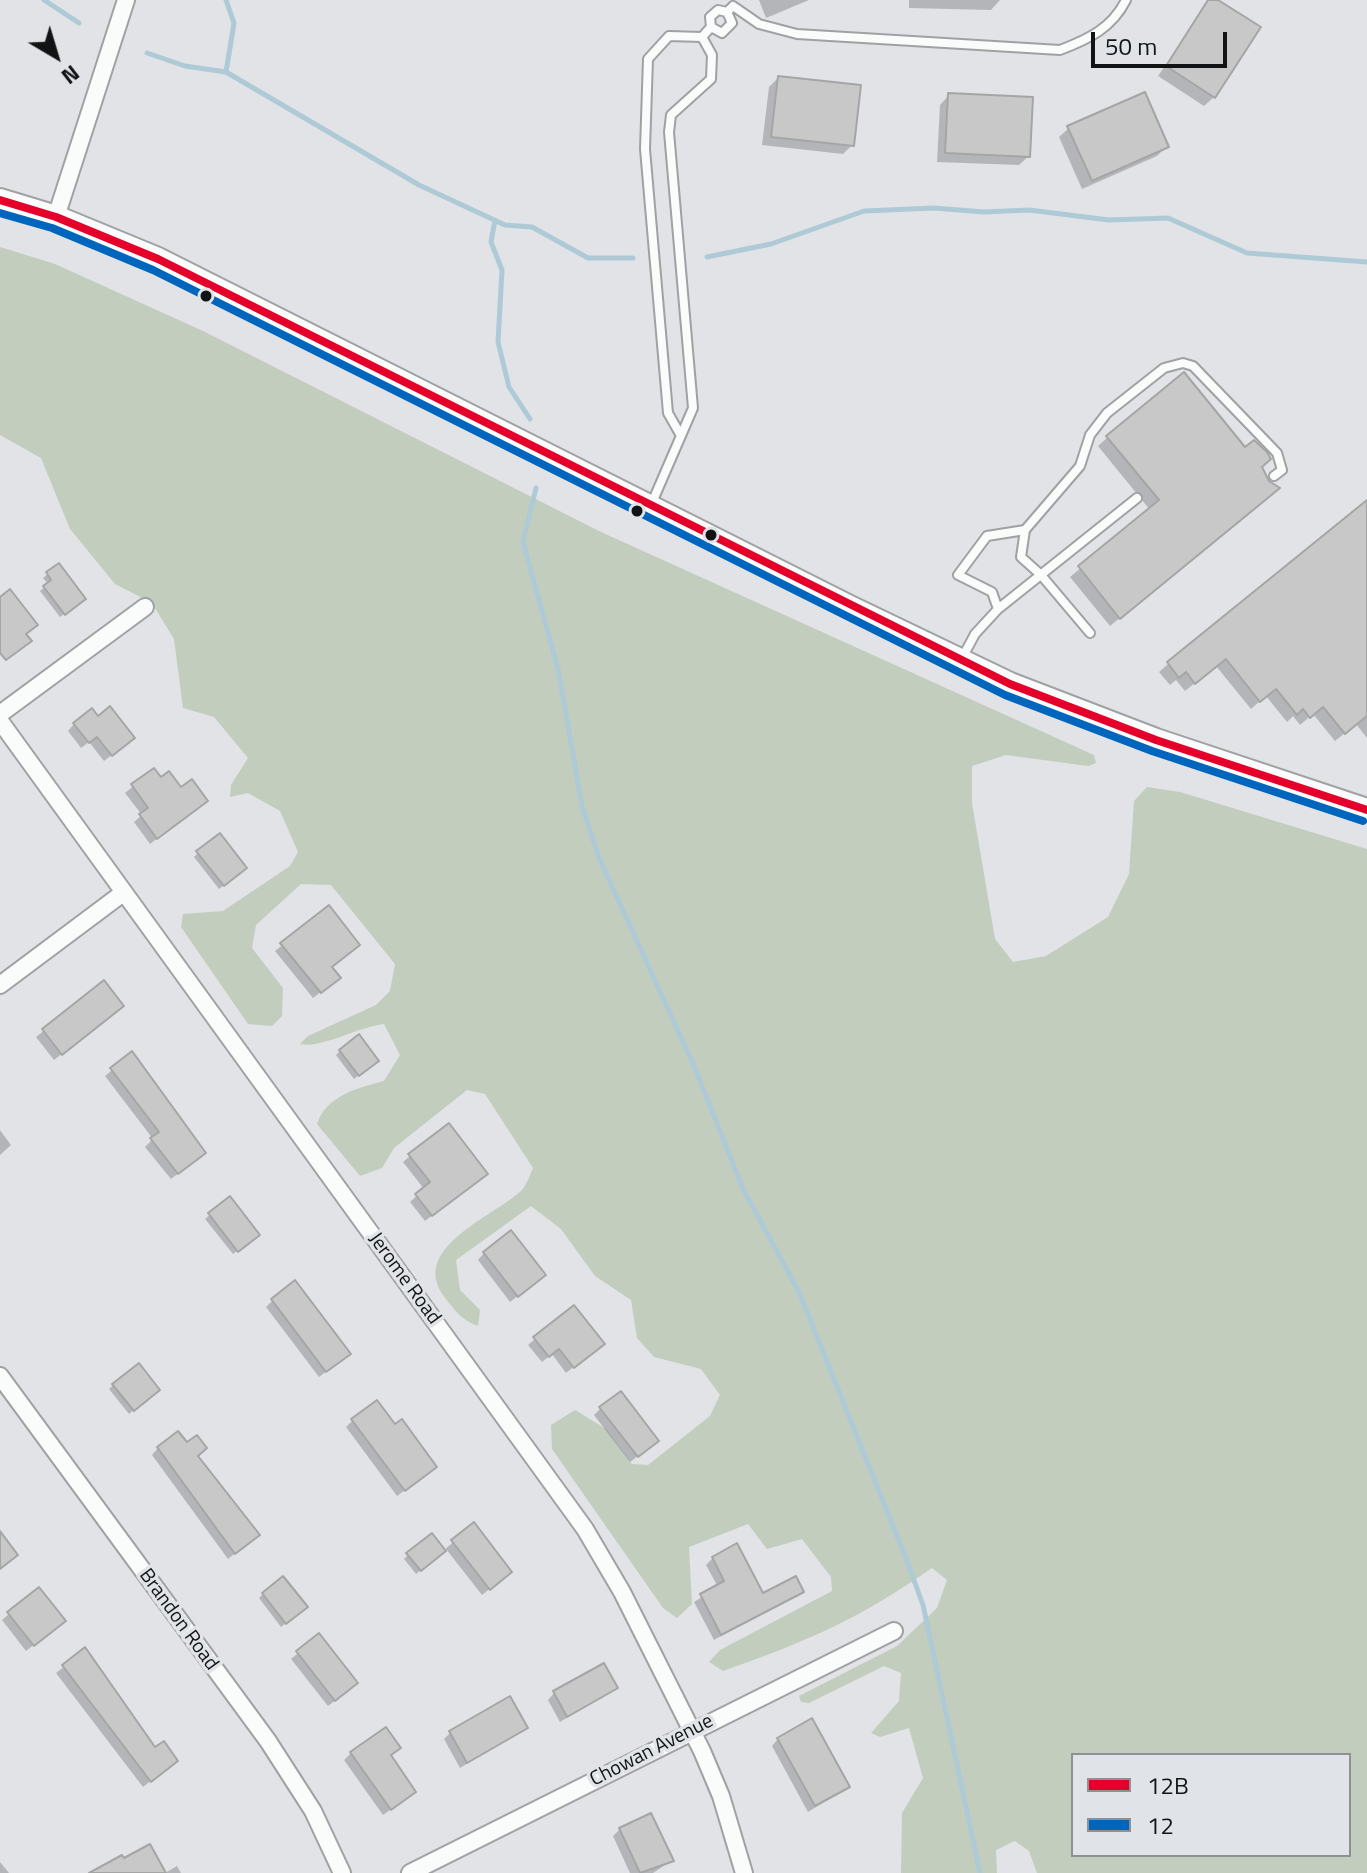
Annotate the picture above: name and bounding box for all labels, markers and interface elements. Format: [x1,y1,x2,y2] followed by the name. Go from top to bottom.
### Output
[16,16,96,96] north arrow
[1095,16,1231,66] scale bar
[1105,28,1157,64] text: 50 m
[54,57,87,93] text: N
[198,288,214,304] unlabelled marker
[629,503,645,519] unlabelled marker
[703,527,719,543] unlabelled marker
[363,1228,445,1330] street label: Jerome Road
[133,1565,223,1675] street label: Brandon Road
[586,1710,718,1792] street label: Chowan Avenue
[1071,1753,1351,1857] legend
[1147,1767,1189,1803] text: 12B
[1147,1807,1174,1843] text: 12

